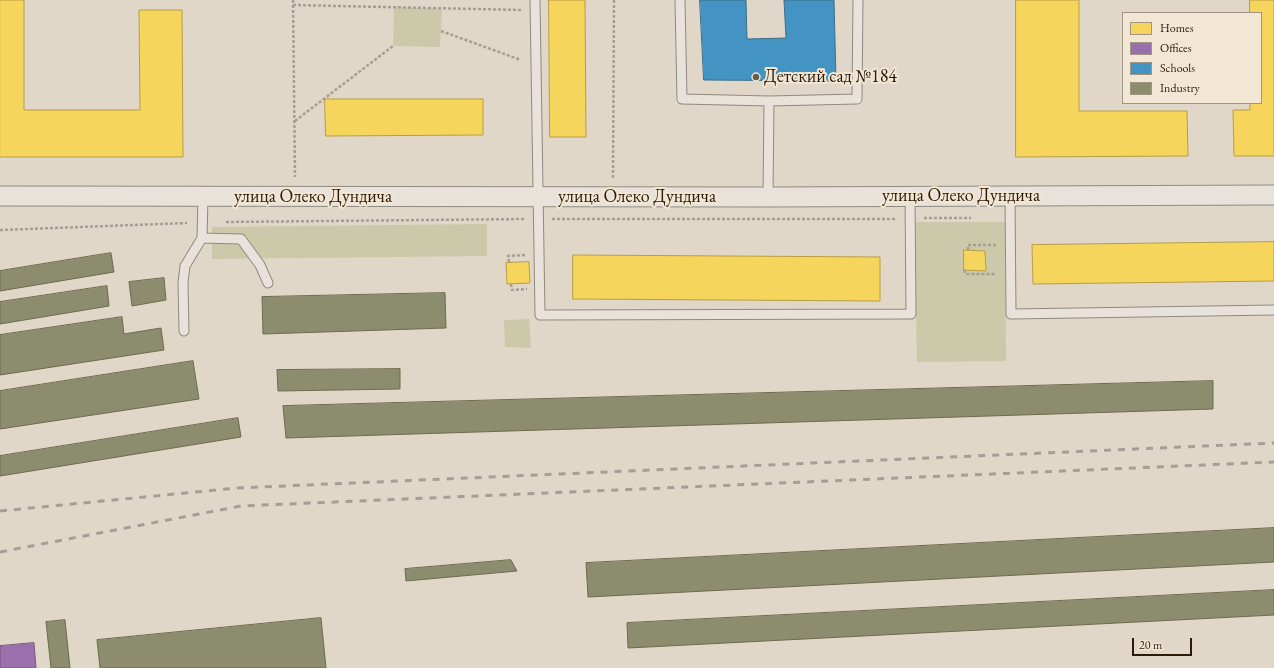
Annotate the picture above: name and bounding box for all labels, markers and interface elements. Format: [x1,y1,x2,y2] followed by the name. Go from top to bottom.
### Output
[1122,12,1262,104] legend
[1160,20,1194,36] text: Homes
[1160,40,1192,56] text: Offices
[1160,60,1195,76] text: Schools
[764,66,897,88] place label: Детский сад №184
[751,72,761,82] marker: Детский сад №184
[1160,80,1200,96] text: Industry
[882,185,1040,207] street label: улица Олеко Дундича
[234,186,392,208] street label: улица Олеко Дундича
[558,186,716,208] street label: улица Олеко Дундича
[1134,630,1194,656] scale bar
[1139,637,1162,653] text: 20 m

